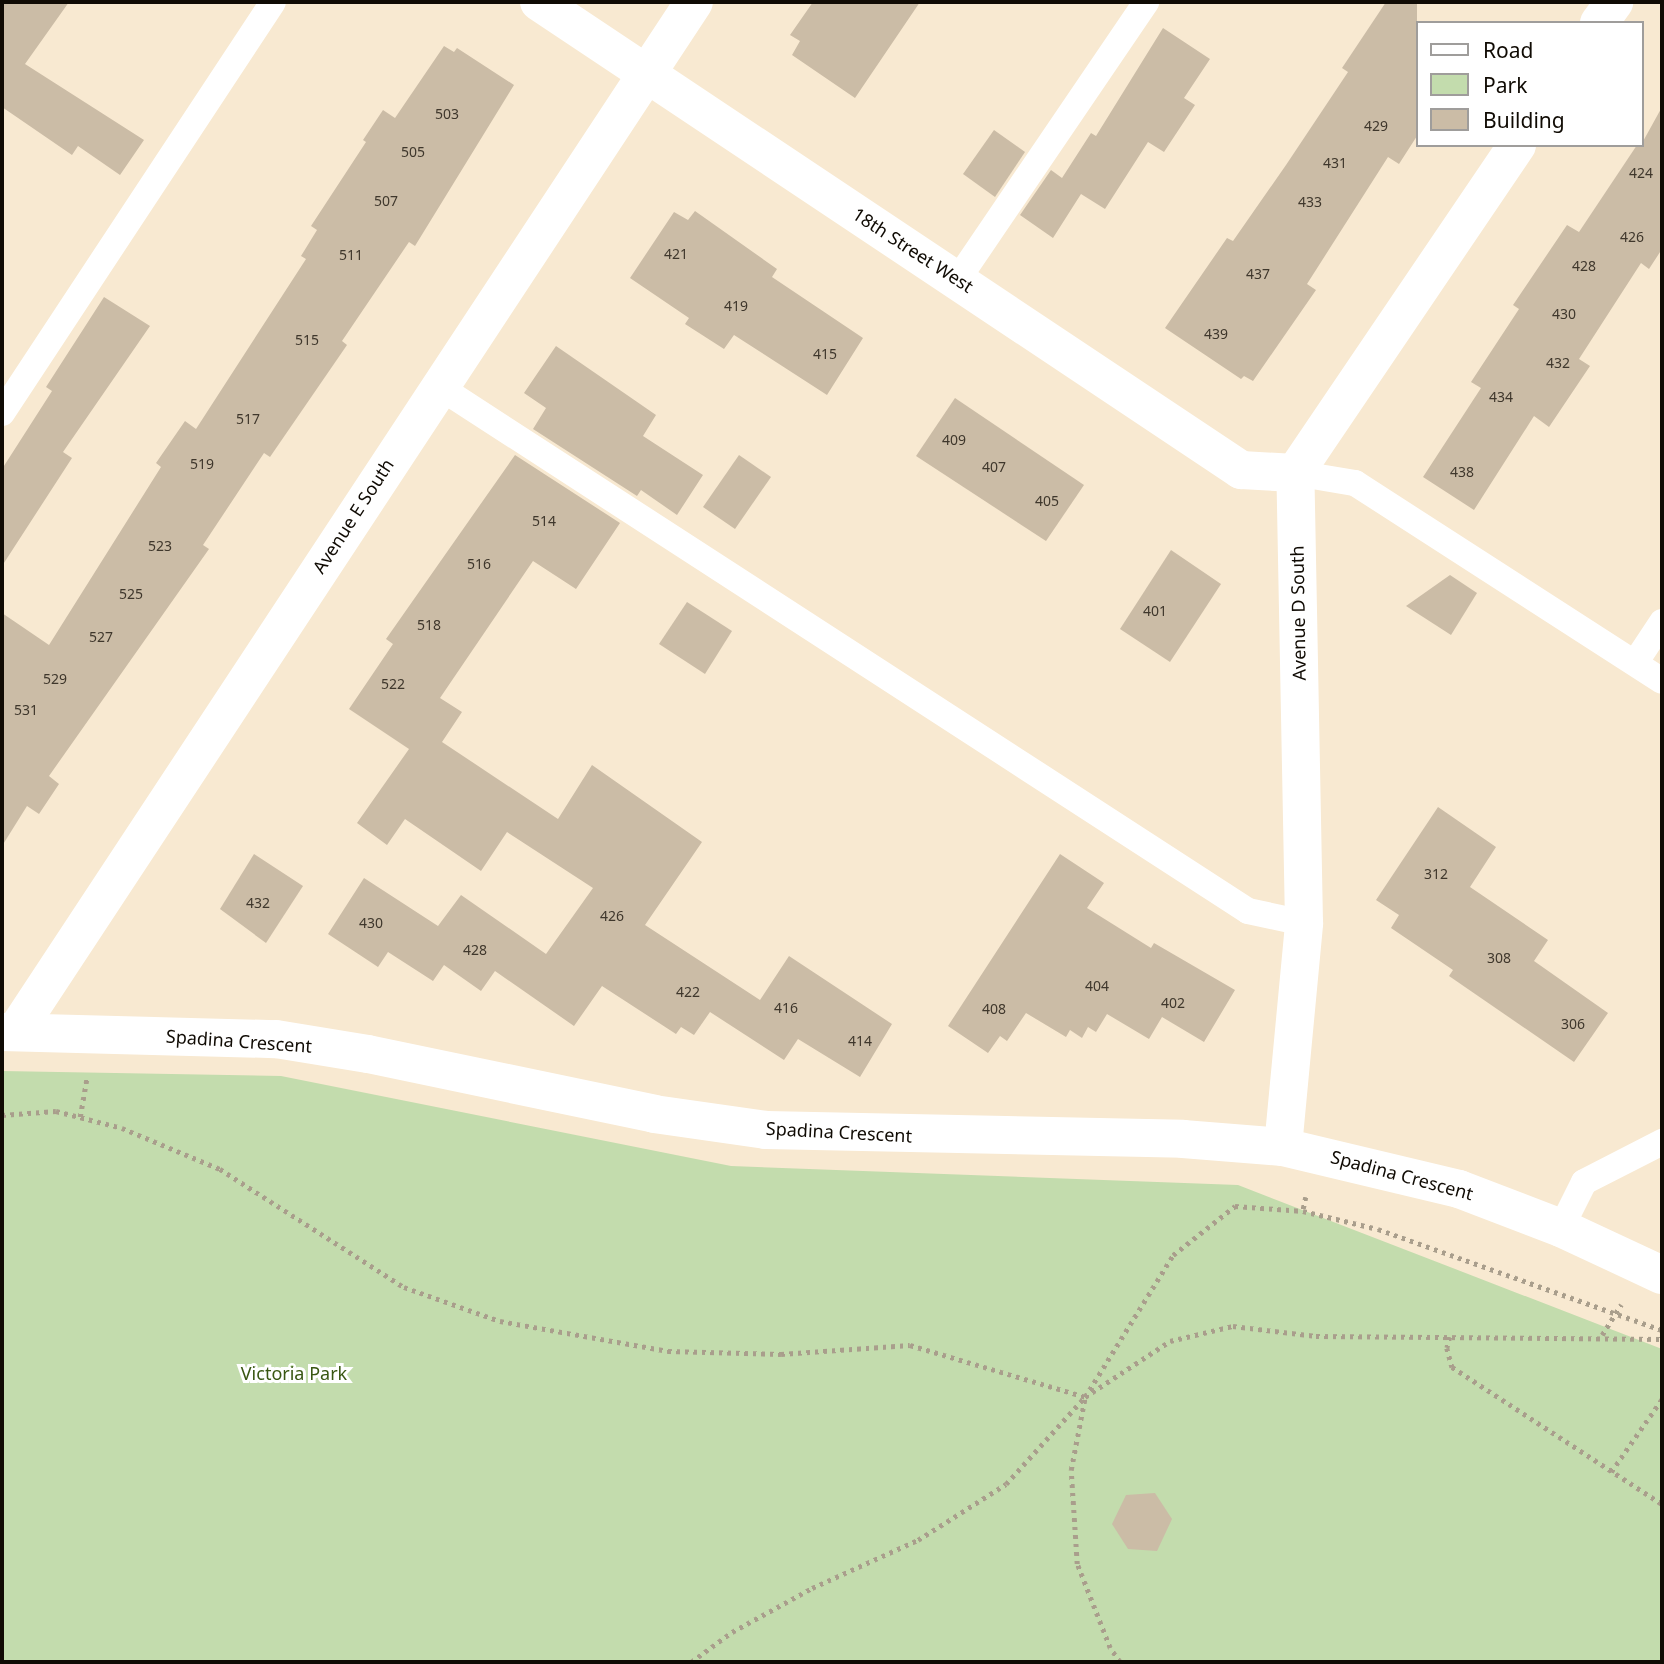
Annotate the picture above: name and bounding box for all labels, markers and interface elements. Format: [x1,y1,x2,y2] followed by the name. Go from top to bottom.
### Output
[1416,21,1643,147] legend
[1483,36,1533,64] text: Road
[1483,71,1527,99] text: Park
[435,106,459,122] house number: 503
[1483,106,1565,134] text: Building
[1364,118,1388,134] house number: 429
[401,144,425,160] house number: 505
[1323,155,1347,171] house number: 431
[1629,165,1653,181] house number: 424
[374,193,398,209] house number: 507
[1298,194,1322,210] house number: 433
[849,203,977,297] street label: 18th Street West
[1620,229,1644,245] house number: 426
[664,246,688,262] house number: 421
[339,247,363,263] house number: 511
[1572,258,1596,274] house number: 428
[1246,266,1270,282] house number: 437
[724,298,748,314] house number: 419
[1552,306,1576,322] house number: 430
[1204,326,1228,342] house number: 439
[295,332,319,348] house number: 515
[813,346,837,362] house number: 415
[1546,355,1570,371] house number: 432
[1489,389,1513,405] house number: 434
[236,411,260,427] house number: 517
[942,432,966,448] house number: 409
[308,455,398,577] street label: Avenue E South
[190,456,214,472] house number: 519
[982,459,1006,475] house number: 407
[1450,464,1474,480] house number: 438
[1035,493,1059,509] house number: 405
[532,513,556,529] house number: 514
[148,538,172,554] house number: 523
[1286,545,1310,681] street label: Avenue D South
[467,556,491,572] house number: 516
[119,586,143,602] house number: 525
[1143,603,1167,619] house number: 401
[417,617,441,633] house number: 518
[89,629,113,645] house number: 527
[43,671,67,687] house number: 529
[381,676,405,692] house number: 522
[14,702,38,718] house number: 531
[1424,866,1448,882] house number: 312
[246,895,270,911] house number: 432
[600,908,624,924] house number: 426
[359,915,383,931] house number: 430
[463,942,487,958] house number: 428
[1487,950,1511,966] house number: 308
[1085,978,1109,994] house number: 404
[676,984,700,1000] house number: 422
[1161,995,1185,1011] house number: 402
[774,1000,798,1016] house number: 416
[982,1001,1006,1017] house number: 408
[1561,1016,1585,1032] house number: 306
[165,1025,313,1057] street label: Spadina Crescent
[848,1033,872,1049] house number: 414
[765,1117,913,1147] street label: Spadina Crescent
[1329,1146,1475,1204] street label: Spadina Crescent
[241,1362,347,1384] park label: Victoria Park

